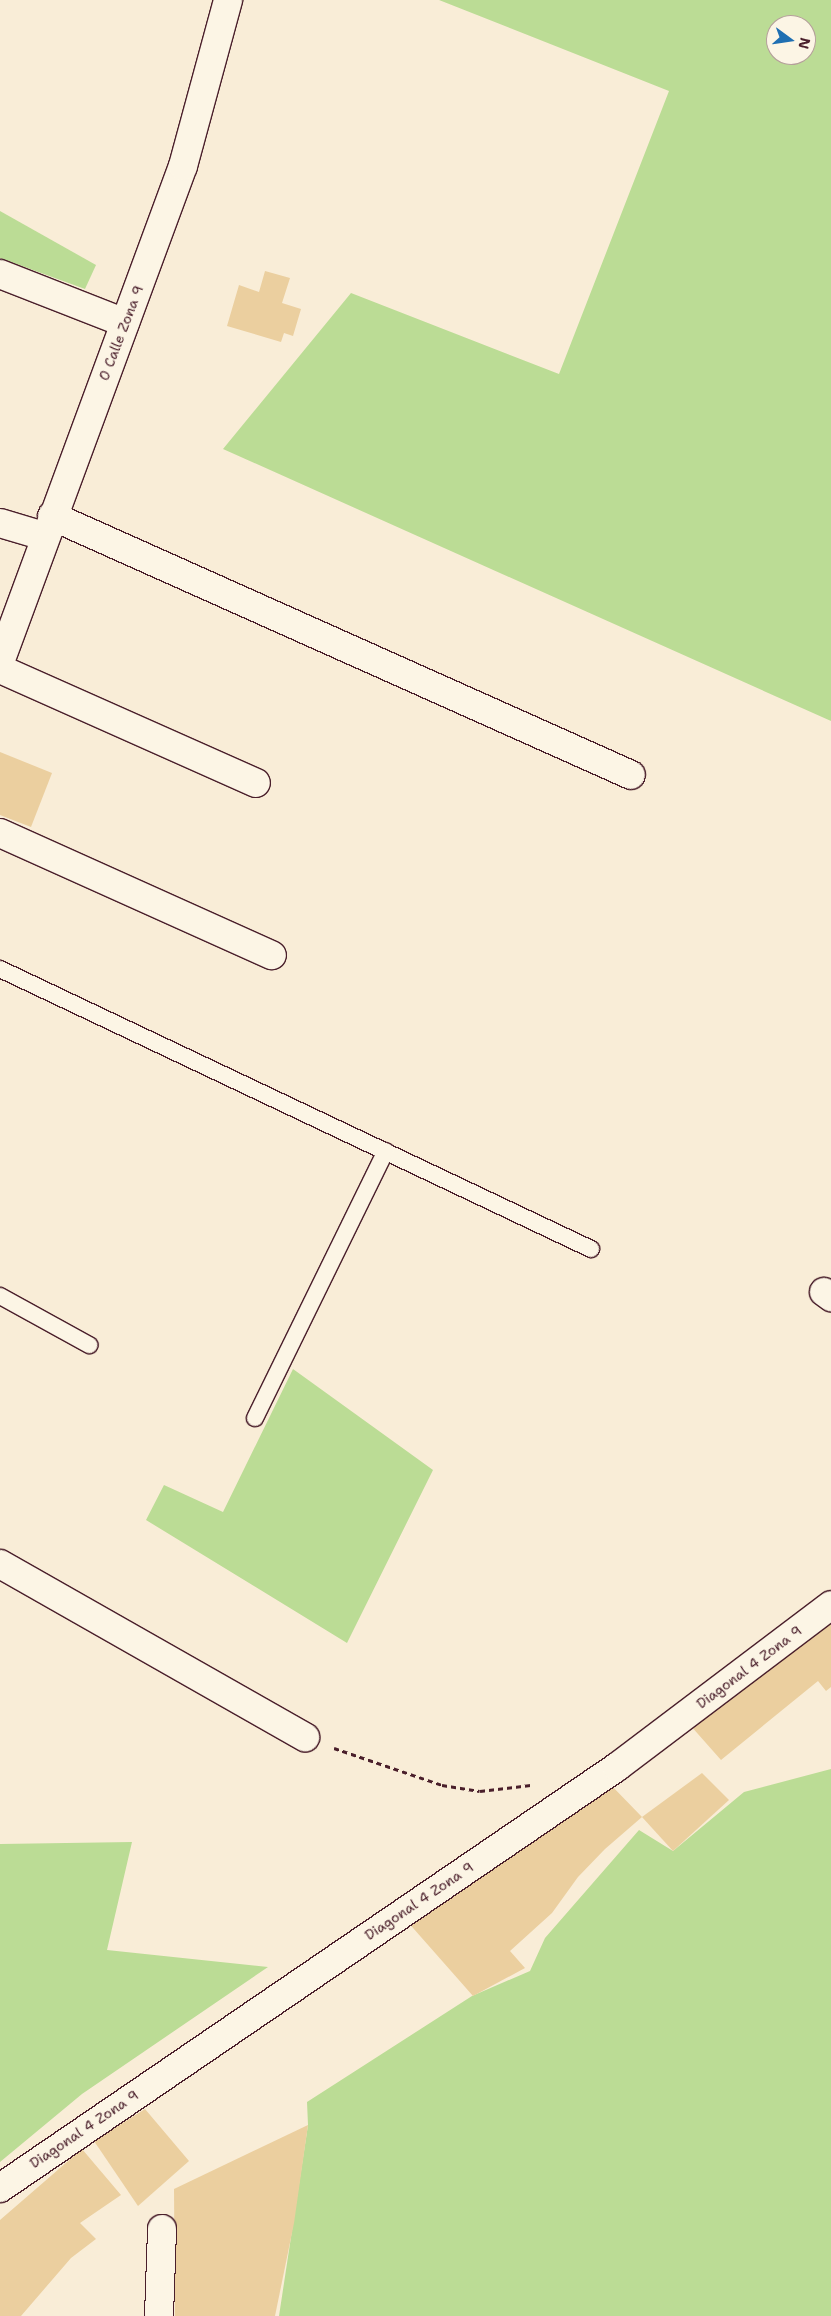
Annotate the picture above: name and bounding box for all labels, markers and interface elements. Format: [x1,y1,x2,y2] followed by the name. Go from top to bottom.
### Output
[766,15,816,65] north arrow
[795,36,815,51] text: N
[95,283,147,383] street label: 0 Calle Zona 9
[693,1622,805,1712] street label: Diagonal 4 Zona 9
[361,1858,477,1944] street label: Diagonal 4 Zona 9
[26,2086,142,2172] street label: Diagonal 4 Zona 9

